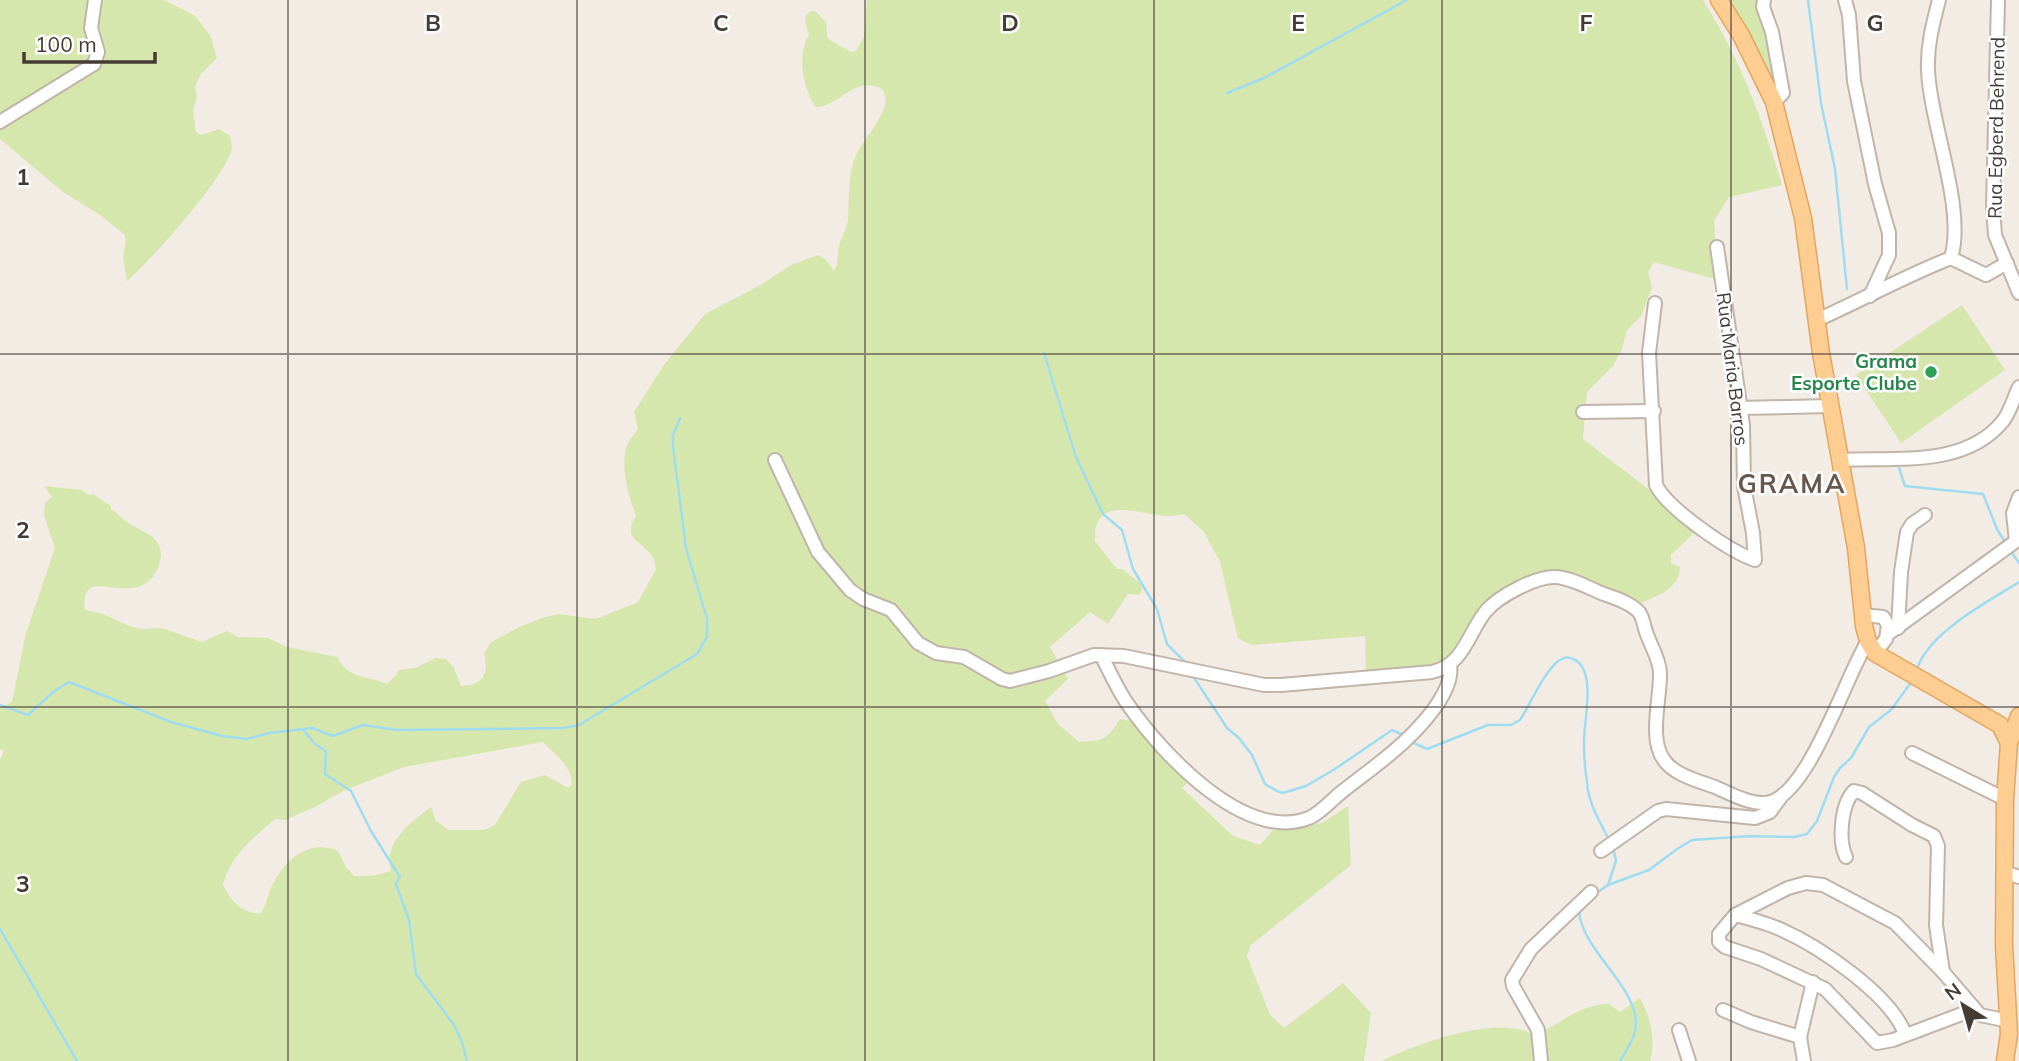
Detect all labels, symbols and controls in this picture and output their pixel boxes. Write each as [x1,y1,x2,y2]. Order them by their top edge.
text: B [425,8,441,37]
text: C [713,8,729,37]
text: D [1001,8,1019,37]
text: E [1291,8,1305,37]
text: F [1579,8,1593,37]
text: G [1866,8,1884,37]
scale bar [24,21,156,65]
text: 100 m [35,31,97,57]
street label: Rua Egberd Behrend [1982,37,2010,219]
text: 1 [16,162,30,191]
street label: Rua Maria Barros [1712,291,1754,447]
place label: Grama Esporte Clube [1791,349,1917,395]
marker: Grama Esporte Clube [1923,364,1939,380]
district label: GRAMA [1738,467,1846,500]
text: 2 [16,515,30,544]
text: 3 [16,869,30,898]
north arrow [1928,970,1998,1040]
text: N [1940,978,1966,1005]

